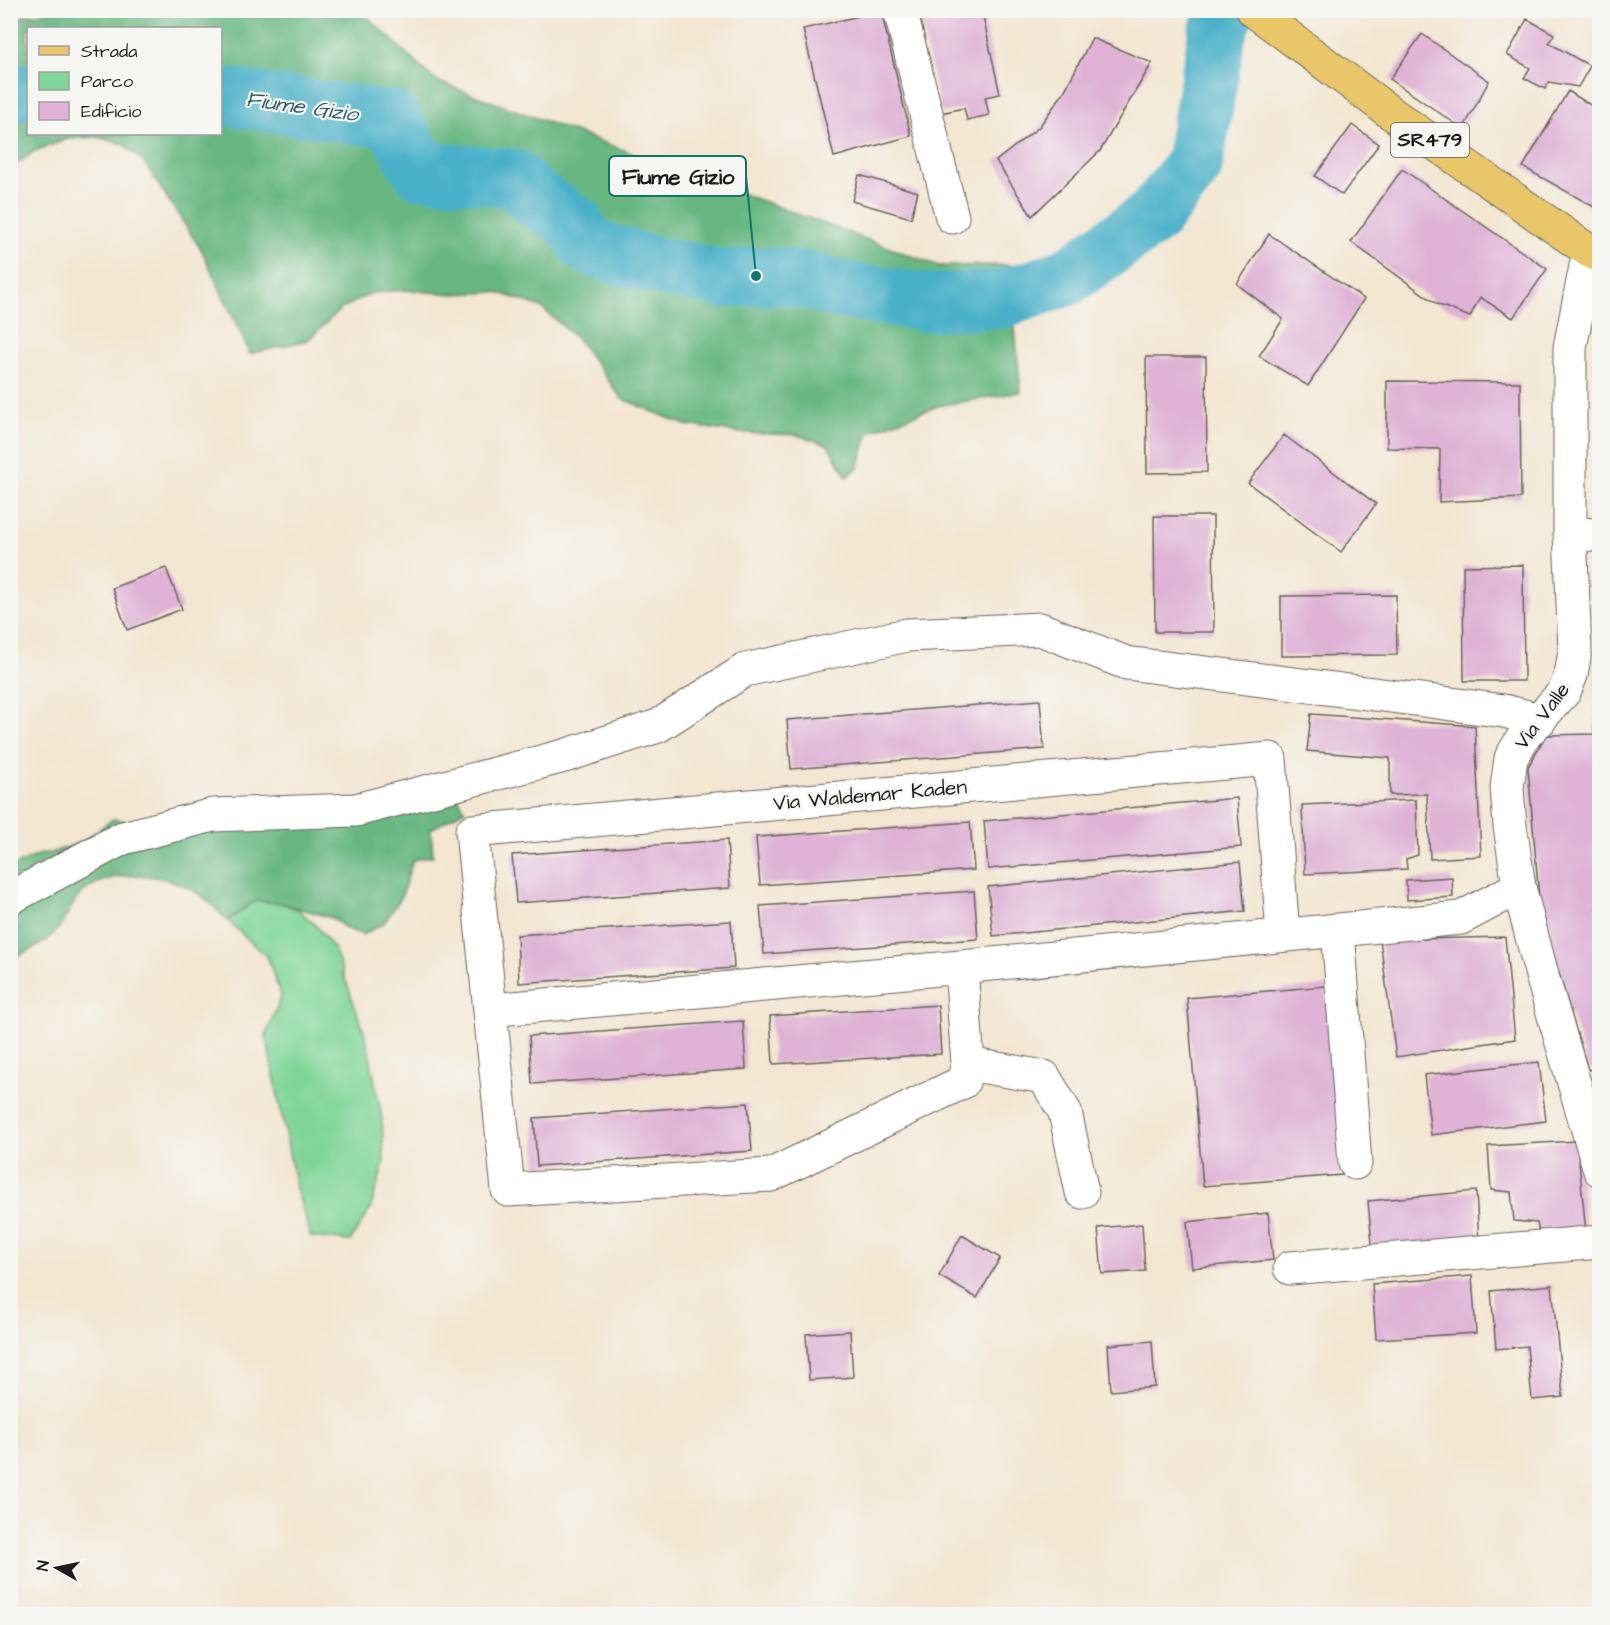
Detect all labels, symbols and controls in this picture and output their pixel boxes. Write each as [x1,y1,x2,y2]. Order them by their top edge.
legend [27,27,222,135]
text: Strada [81,39,137,64]
text: Parco [81,69,133,94]
water label: Fiume Gizio [244,84,362,130]
text: Edificio [81,99,141,124]
road number: SR479 [1391,123,1469,157]
callout: Fiume Gizio [609,156,746,196]
text: Fiume Gizio [622,162,735,193]
street label: Via Valle [1507,676,1577,756]
street label: Via Waldemar Kaden [772,772,968,818]
north arrow [27,1538,87,1598]
text: N [32,1559,55,1572]

